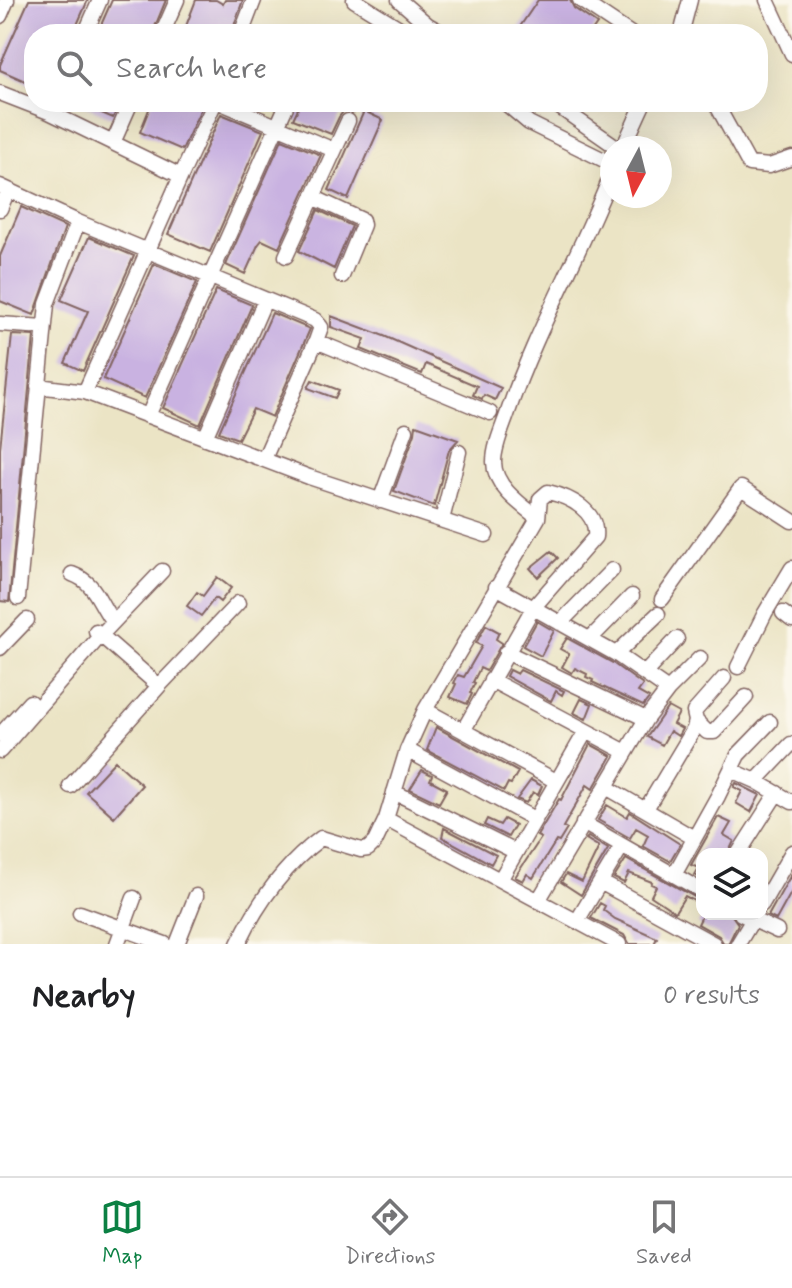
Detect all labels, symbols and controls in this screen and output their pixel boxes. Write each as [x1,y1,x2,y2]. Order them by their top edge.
search box [24,24,768,112]
icon: search [52,46,96,90]
text: Search here [116,49,267,88]
north arrow [600,136,672,208]
map controls [696,848,768,920]
button: layers [696,848,768,920]
text: Nearby [32,974,136,1019]
text: 0 results [663,979,760,1013]
tab: Map [100,1195,144,1271]
tab: Directions [345,1195,435,1271]
tab: Saved [636,1195,692,1271]

